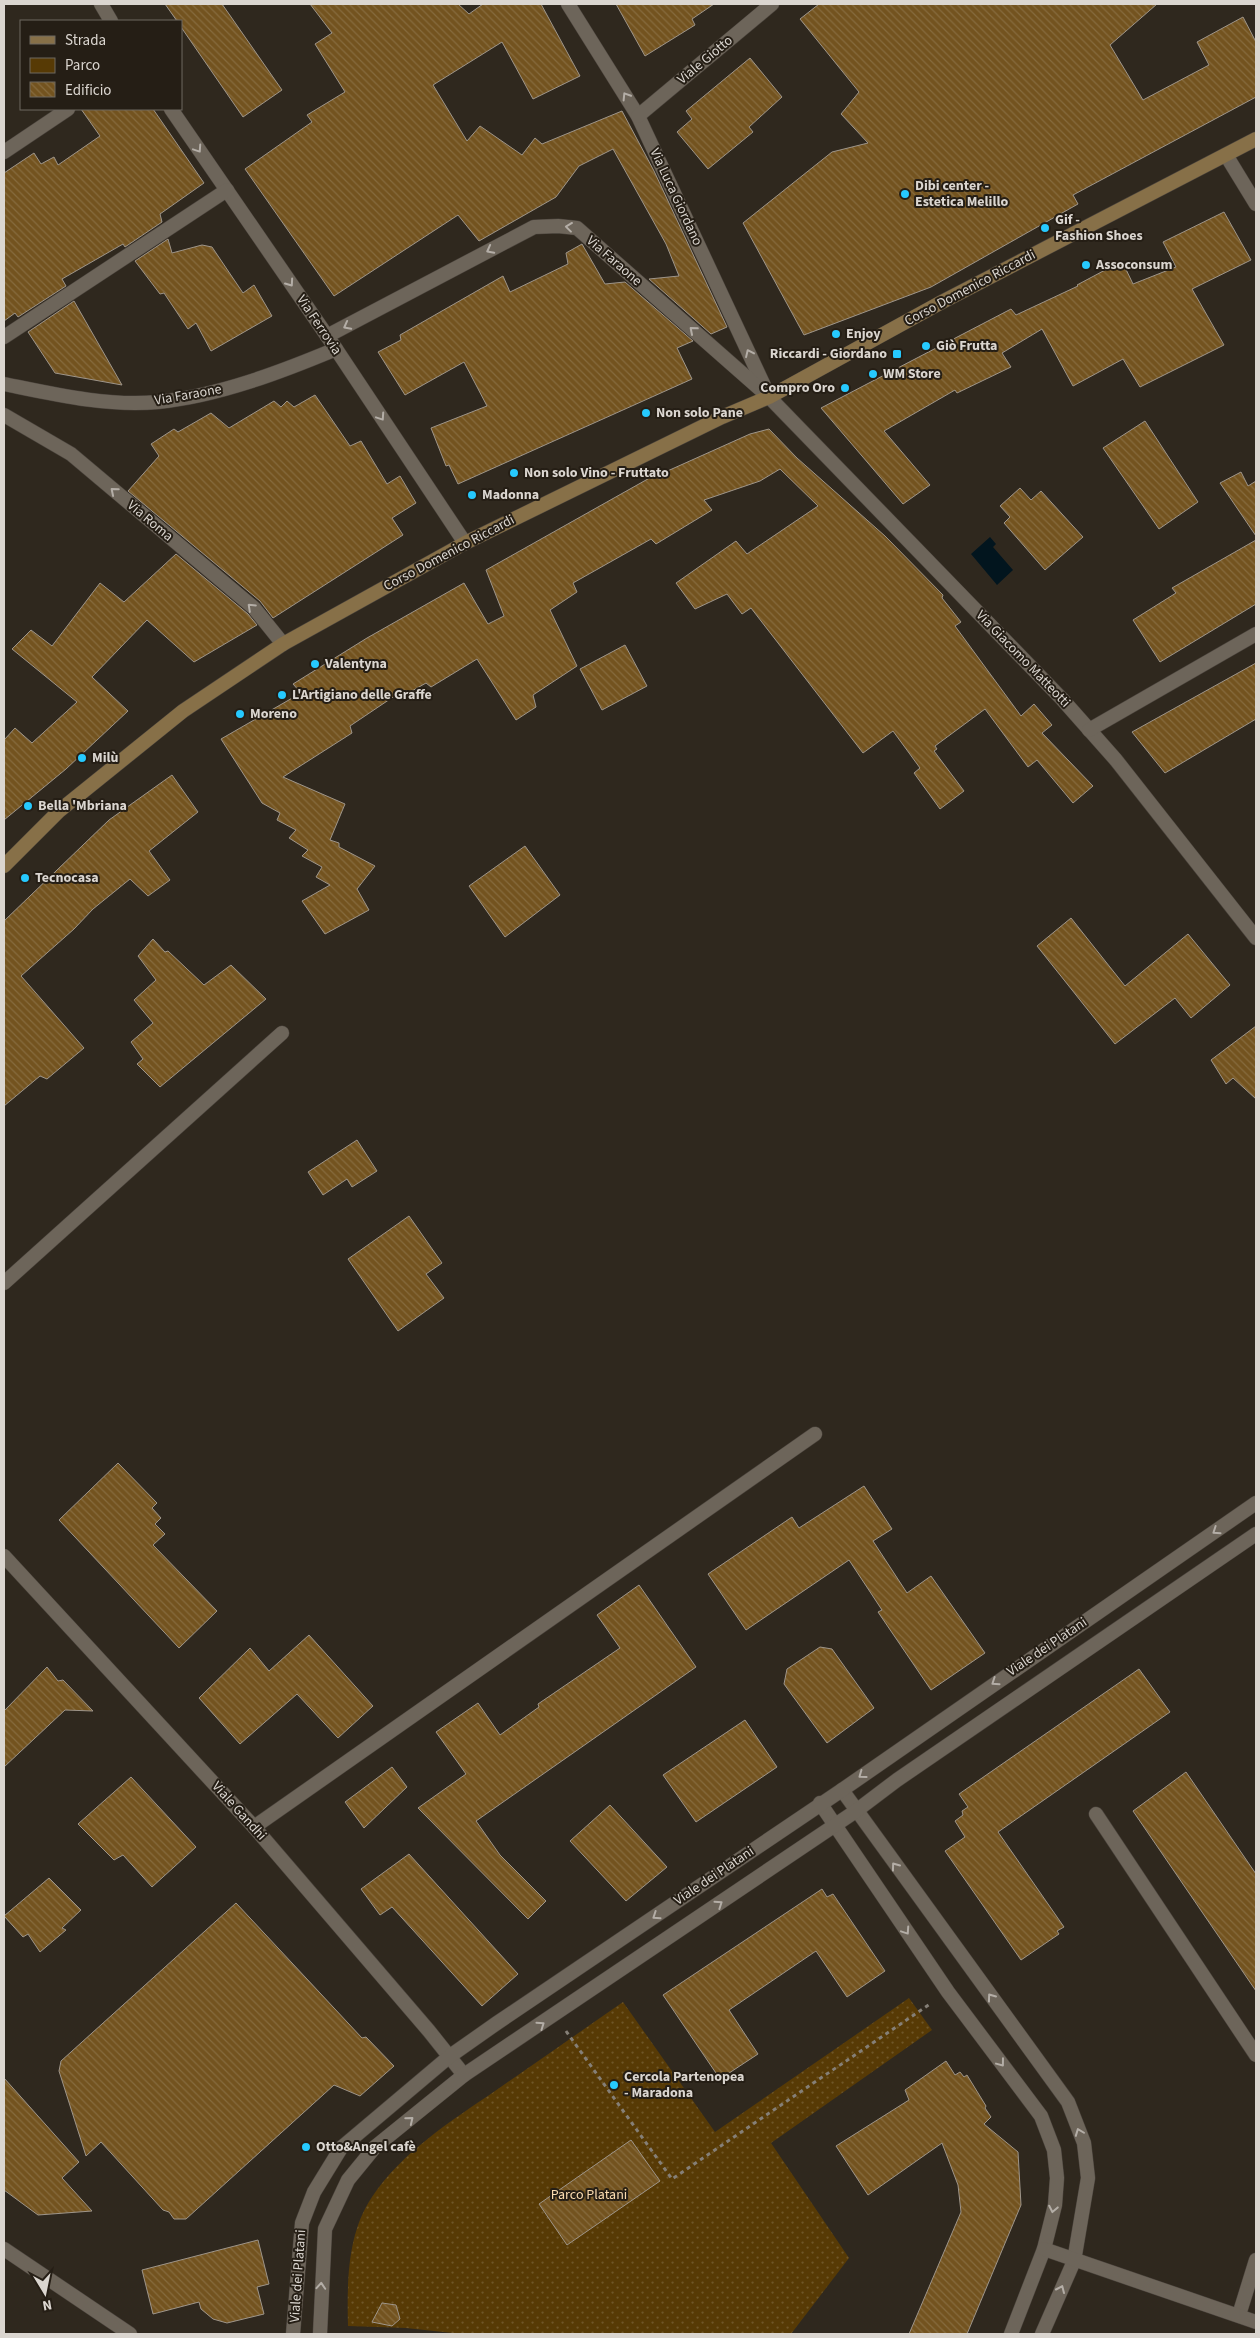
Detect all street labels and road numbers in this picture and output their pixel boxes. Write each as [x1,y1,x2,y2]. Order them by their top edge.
street label: Viale Giotto [673,31,737,89]
street label: Via Luca Giordano [645,145,707,249]
street label: Via Faraone [582,231,646,291]
street label: Corso Domenico Riccardi [901,245,1039,331]
street label: Via Ferrovia [292,291,346,359]
street label: Via Faraone [153,379,223,411]
street label: Via Roma [123,496,177,546]
street label: Corso Domenico Riccardi [380,510,518,596]
street label: Via Giacomo Matteotti [971,606,1075,712]
street label: Viale dei Platani [1003,1613,1091,1681]
street label: Viale Gandhi [207,1777,271,1845]
street label: Viale dei Platani [670,1842,758,1910]
street label: Viale dei Platani [285,2229,311,2323]

